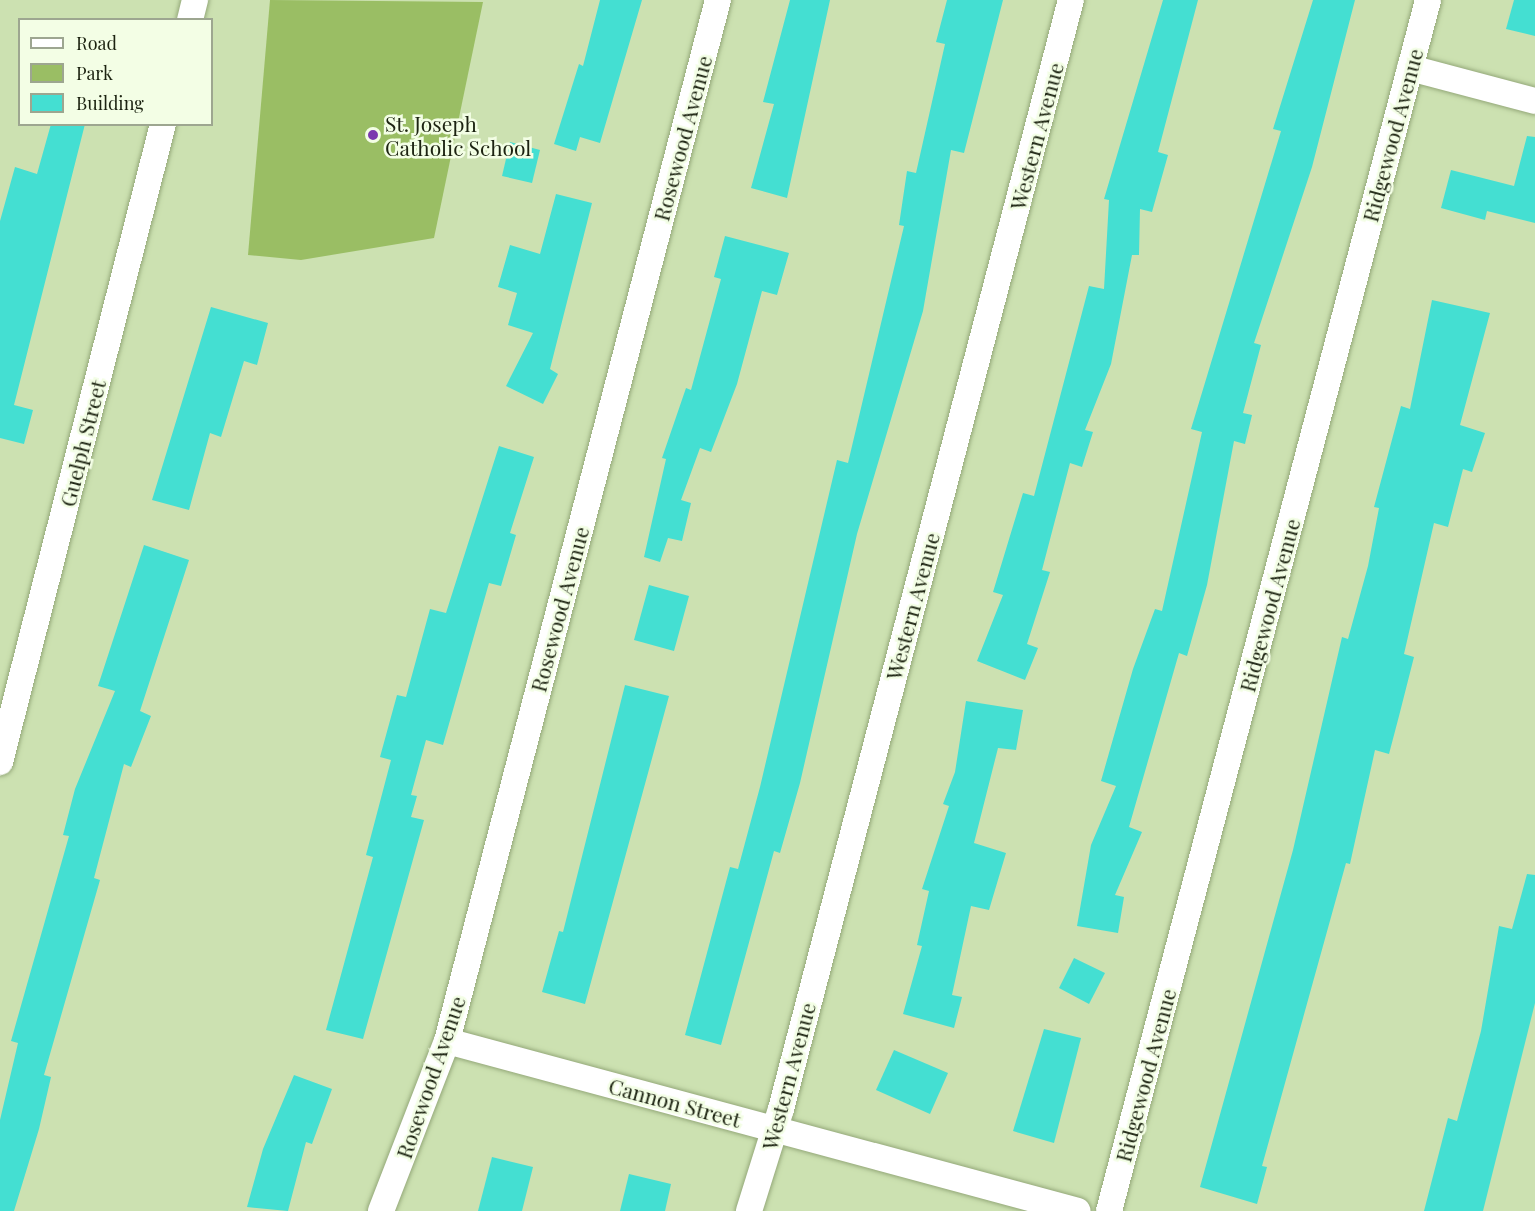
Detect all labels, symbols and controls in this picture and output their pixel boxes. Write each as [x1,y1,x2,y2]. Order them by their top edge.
legend [18,18,213,126]
text: Road [76,31,117,55]
street label: Ridgewood Avenue [1357,45,1427,225]
street label: Rosewood Avenue [648,52,716,224]
street label: Western Avenue [1004,59,1068,213]
text: Park [76,61,113,85]
text: Building [76,91,144,115]
place label: St. Joseph Catholic School [385,110,531,160]
marker: St. Joseph Catholic School [366,128,380,142]
street label: Guelph Street [54,377,110,509]
street label: Ridgewood Avenue [1234,515,1304,695]
street label: Rosewood Avenue [525,523,593,695]
street label: Western Avenue [880,529,944,683]
street label: Ridgewood Avenue [1110,985,1180,1165]
street label: Rosewood Avenue [390,992,470,1162]
street label: Western Avenue [756,999,820,1153]
street label: Cannon Street [606,1072,744,1132]

